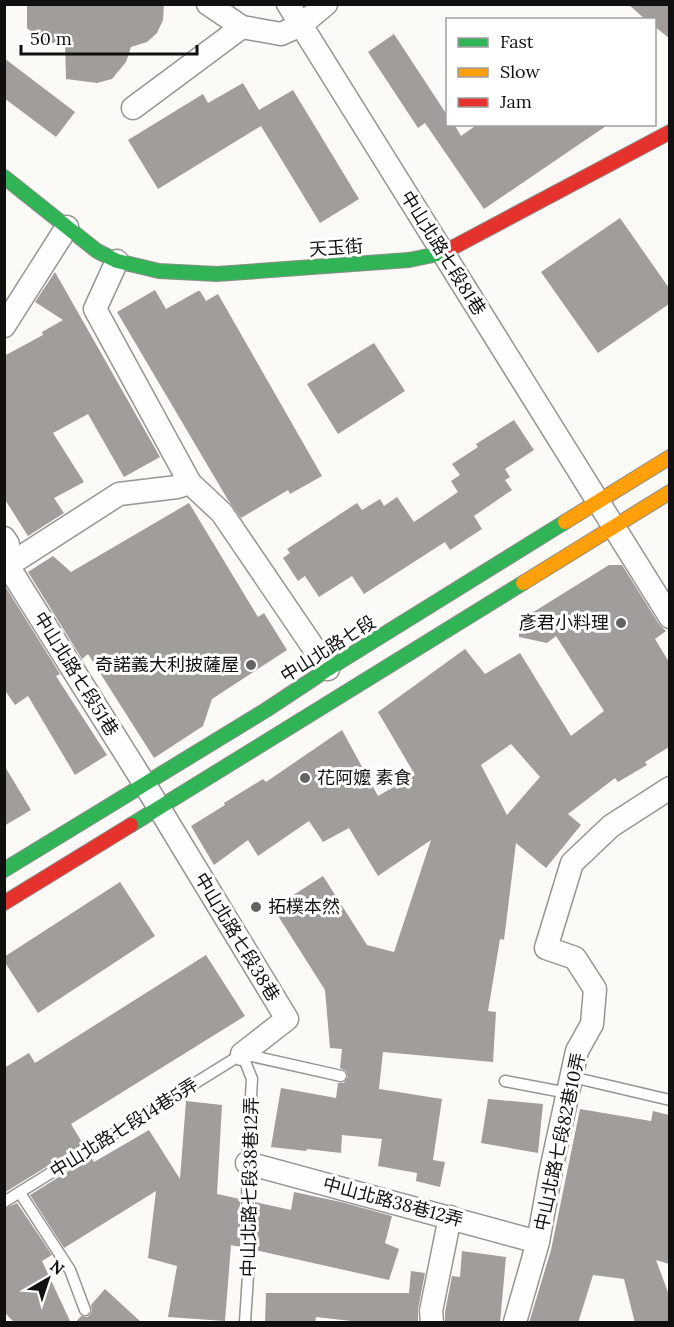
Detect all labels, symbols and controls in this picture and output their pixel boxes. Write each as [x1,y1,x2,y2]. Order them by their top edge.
scale bar [21,18,196,56]
legend [446,18,656,126]
text: 50 m [30,27,72,50]
text: Fast [500,30,534,53]
text: Slow [500,60,540,83]
text: Jam [499,90,532,113]
street label: 中山北路七段81巷 [396,186,491,319]
street label: 天玉街 [308,234,364,261]
street label: 中山北路七段51巷 [29,607,124,740]
street label: 中山北路七段 [276,610,380,687]
place label: 彥君小料理 [519,611,609,634]
marker: 彥君小料理 [614,616,628,630]
place label: 奇諾義大利披薩屋 [95,653,239,676]
marker: 奇諾義大利披薩屋 [244,658,258,672]
place label: 花阿嬤 素食 [317,766,412,789]
marker: 花阿嬤 素食 [298,771,312,785]
street label: 中山北路七段38巷 [190,868,285,1005]
place label: 拓樸本然 [268,895,340,918]
marker: 拓樸本然 [249,900,263,914]
street label: 中山北路七段82巷10弄 [529,1051,590,1233]
street label: 中山北路七段14巷5弄 [46,1073,202,1182]
street label: 中山北路七段38巷12弄 [236,1097,263,1277]
street label: 中山北路38巷12弄 [320,1172,466,1231]
north arrow [18,1249,78,1309]
text: N [46,1256,69,1279]

